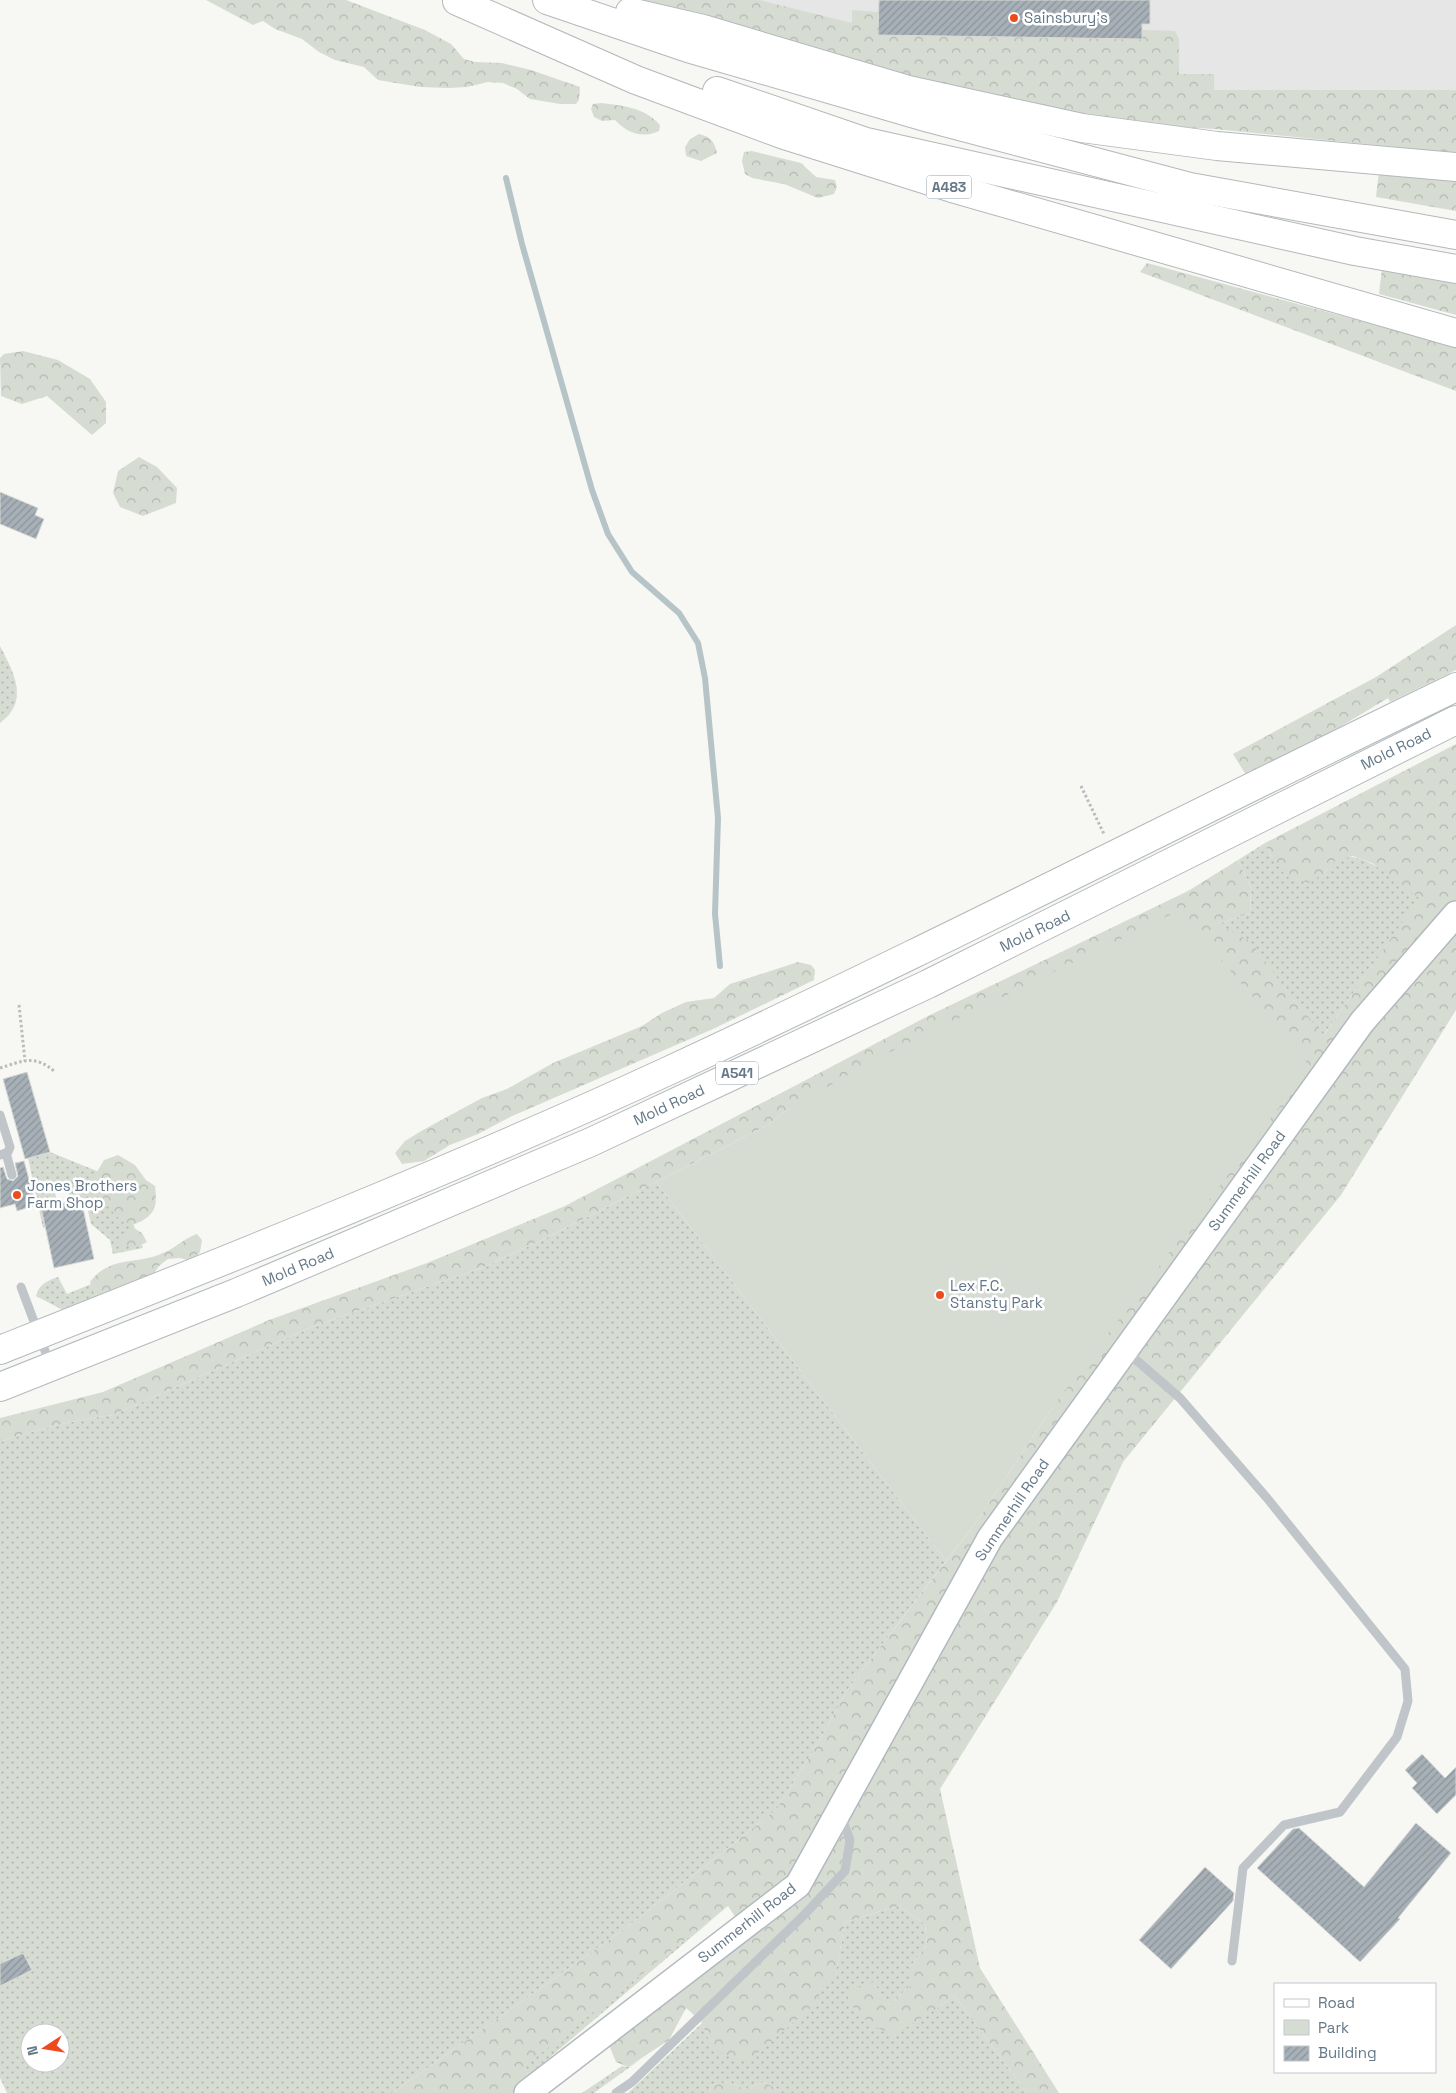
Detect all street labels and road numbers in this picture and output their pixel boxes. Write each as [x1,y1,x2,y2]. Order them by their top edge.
road number: A483 [926,176,972,198]
street label: Mold Road [1357,723,1434,774]
street label: Mold Road [996,905,1073,956]
road number: A541 [716,1062,758,1084]
street label: Mold Road [630,1080,707,1129]
street label: Summerhill Road [1204,1127,1289,1235]
street label: Mold Road [259,1243,337,1290]
street label: Summerhill Road [970,1455,1053,1565]
street label: Summerhill Road [694,1878,800,1967]

